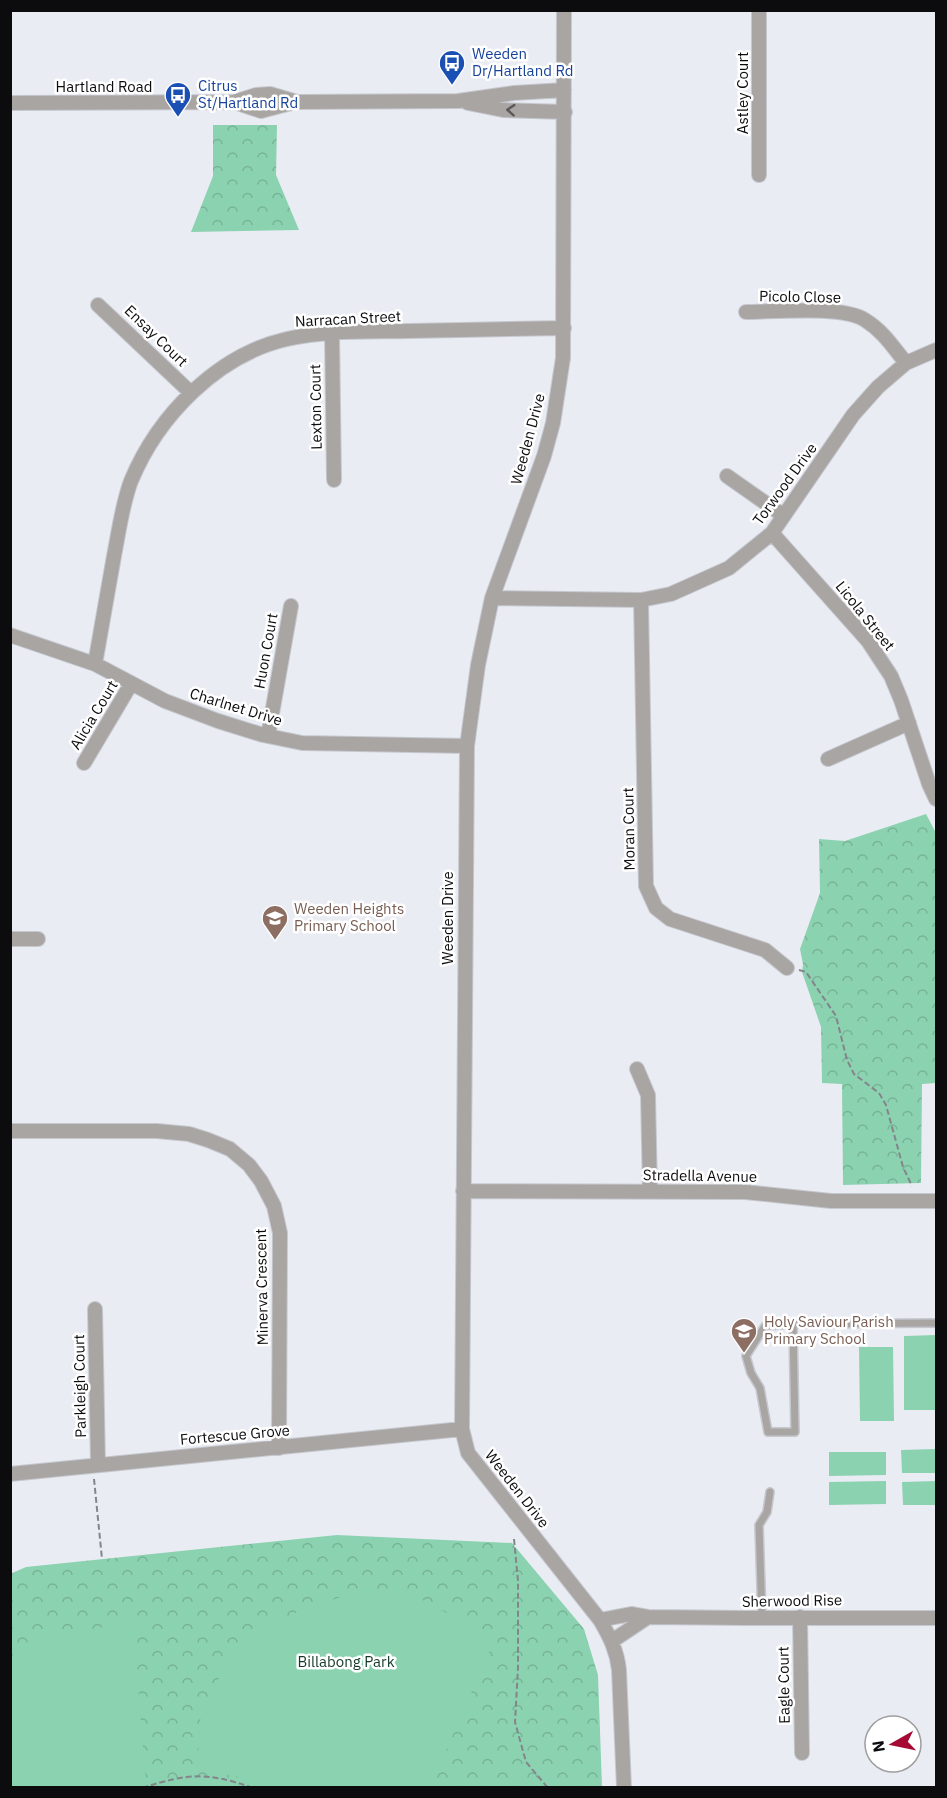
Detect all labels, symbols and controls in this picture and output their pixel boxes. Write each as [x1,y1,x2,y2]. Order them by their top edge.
place label: Weeden Dr/Hartland Rd [472,44,573,80]
bus stop icon: Weeden Dr/Hartland Rd [437,48,467,86]
street label: Astley Court [733,52,752,134]
place label: Citrus St/Hartland Rd [198,76,298,112]
street label: Hartland Road [56,77,152,96]
bus stop icon: Citrus St/Hartland Rd [163,80,193,118]
one-way arrow [506,104,515,117]
street label: Picolo Close [759,286,841,307]
street label: Ensay Court [121,301,192,370]
street label: Narracan Street [294,306,402,331]
street label: Lexton Court [305,364,326,450]
street label: Weeden Drive [506,391,549,486]
street label: Torwood Drive [748,439,821,528]
street label: Licola Street [832,577,899,654]
street label: Huon Court [249,612,282,690]
street label: Alicia Court [66,677,122,753]
street label: Charlnet Drive [188,683,285,730]
street label: Moran Court [618,787,639,871]
street label: Weeden Drive [438,871,457,965]
place label: Weeden Heights Primary School [294,899,404,935]
school or university icon: Weeden Heights Primary School [260,903,290,941]
street label: Stradella Avenue [643,1165,757,1186]
street label: Minerva Crescent [251,1228,272,1346]
place label: Holy Saviour Parish Primary School [764,1312,894,1348]
school or university icon: Holy Saviour Parish Primary School [729,1316,759,1354]
street label: Parkleigh Court [69,1334,90,1438]
street label: Fortescue Grove [179,1420,291,1449]
street label: Weeden Drive [481,1446,554,1531]
street label: Sherwood Rise [742,1590,842,1611]
street label: Eagle Court [773,1646,794,1724]
park label: Billabong Park [297,1652,395,1671]
north arrow [863,1714,923,1774]
text: N [867,1739,889,1754]

